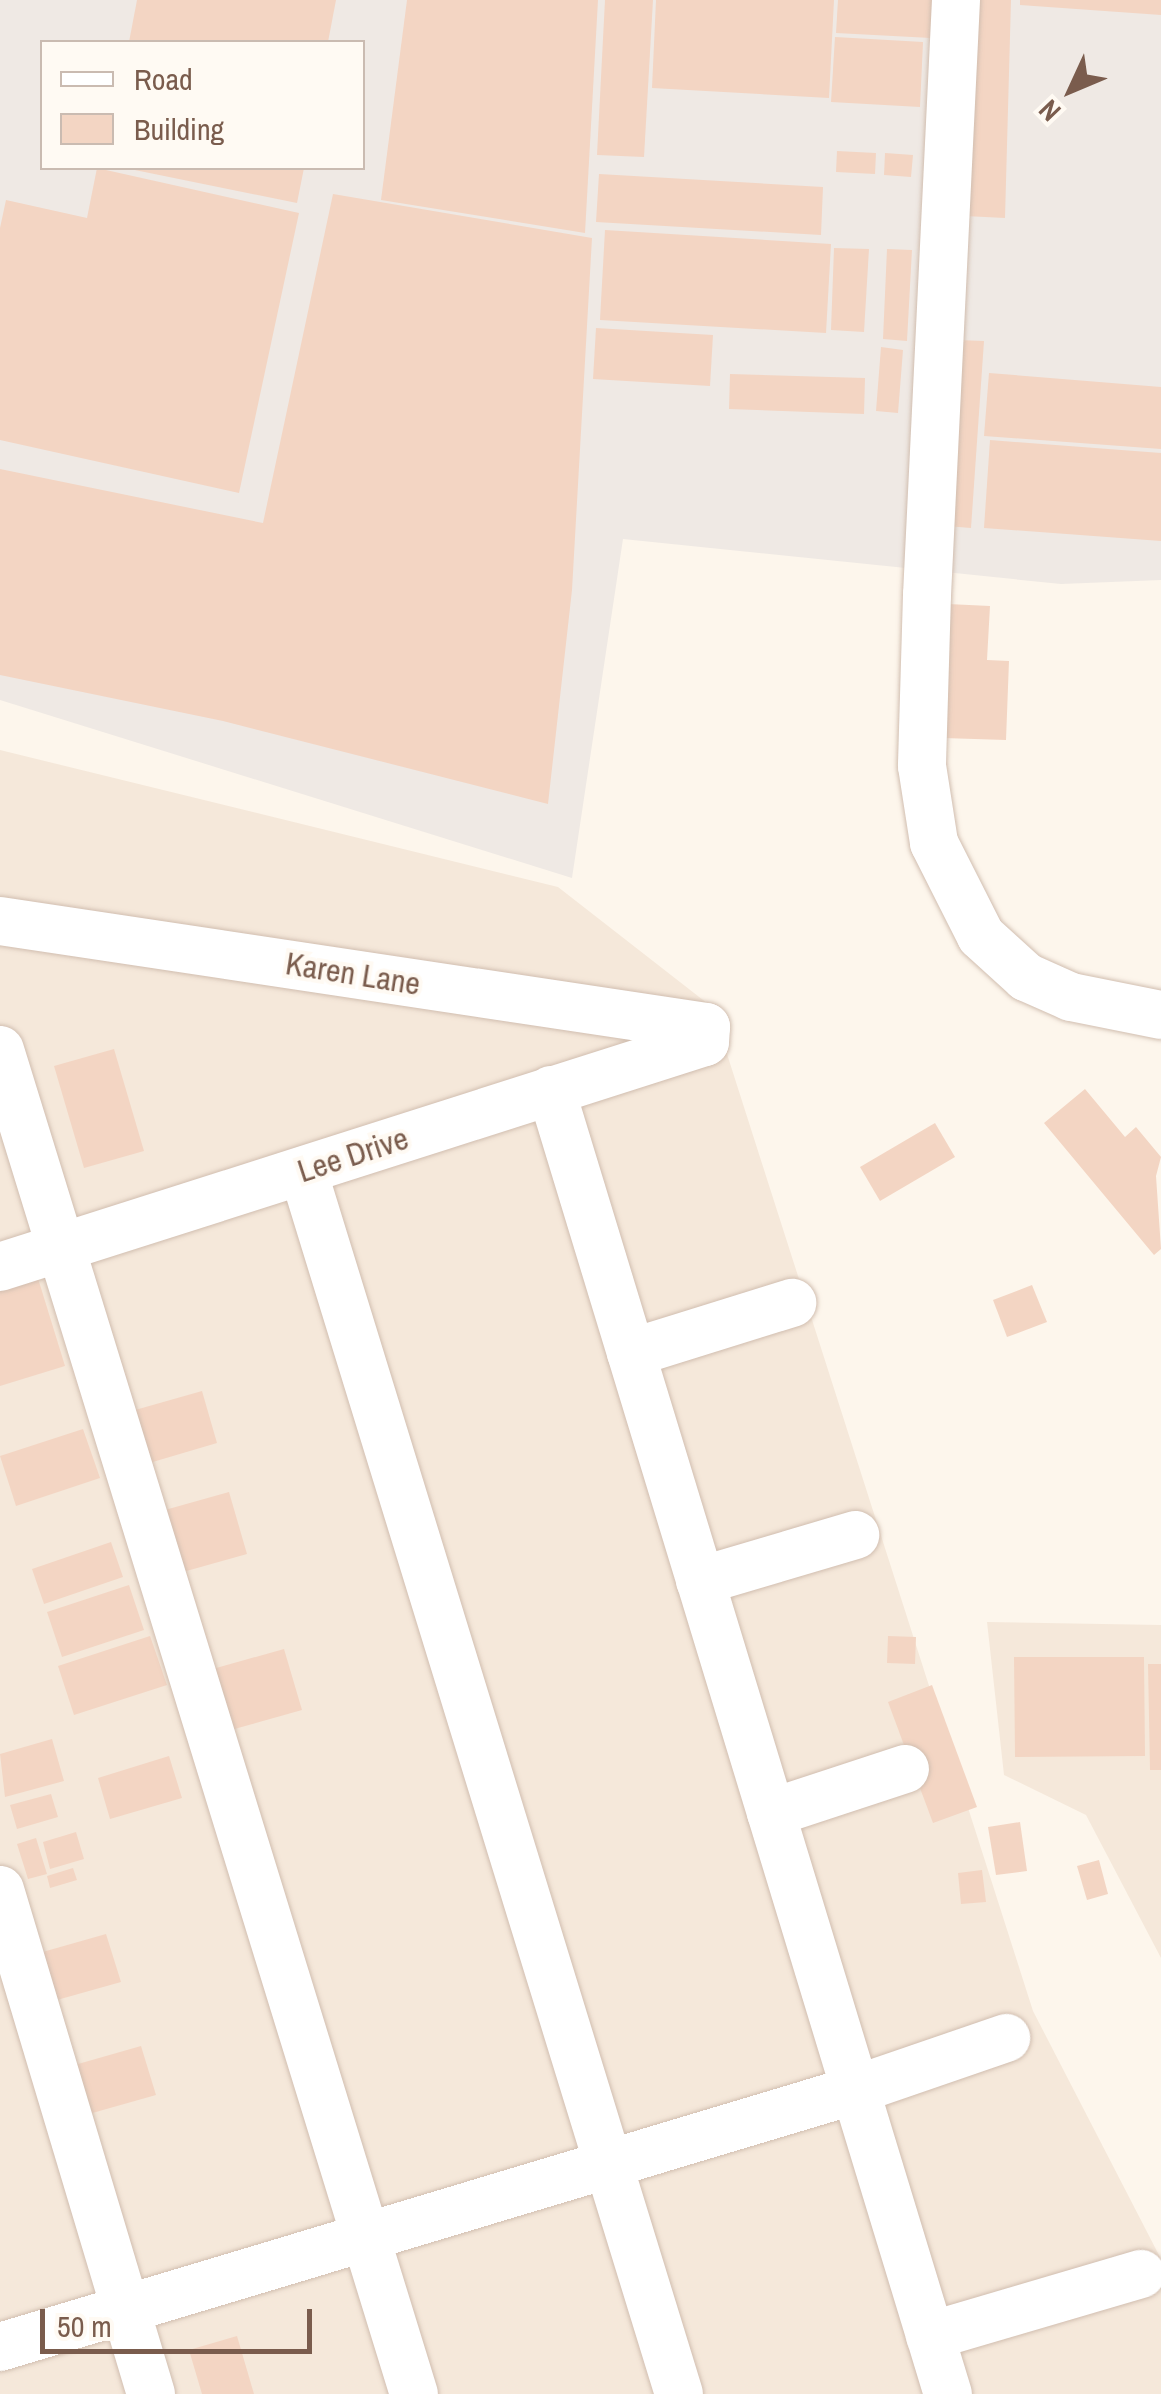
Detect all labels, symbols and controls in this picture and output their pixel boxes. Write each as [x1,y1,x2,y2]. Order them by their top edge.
legend [40,40,365,170]
north arrow [1021,40,1121,140]
text: Road [134,59,193,99]
text: N [1030,92,1069,130]
text: Building [134,109,224,149]
street label: Karen Lane [283,944,423,1004]
street label: Lee Drive [293,1119,413,1191]
scale bar [45,2289,318,2351]
text: 50 m [57,2306,112,2346]

